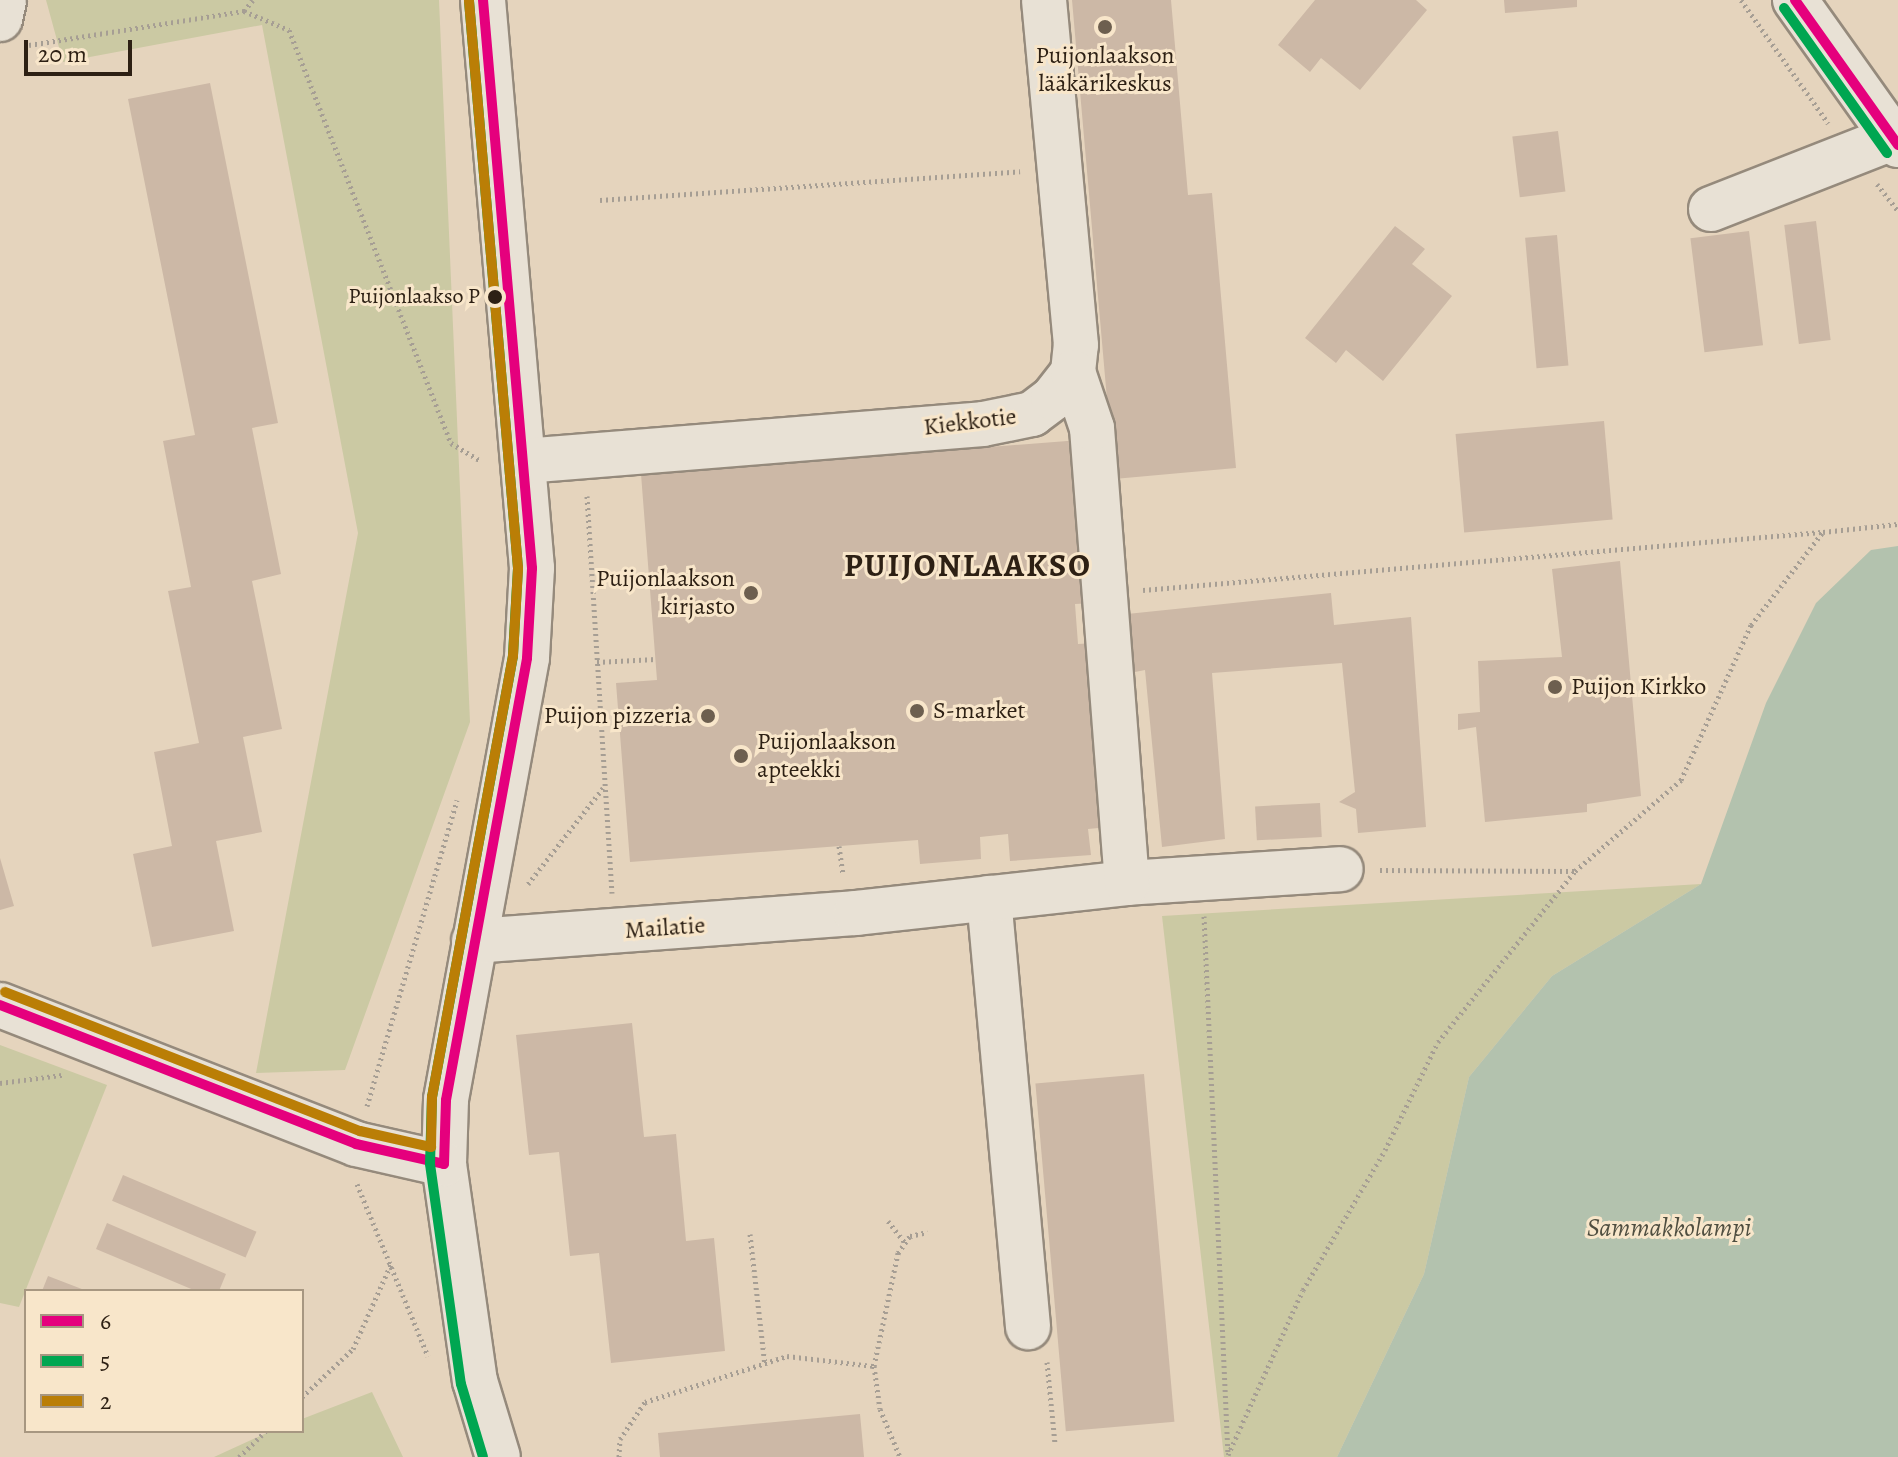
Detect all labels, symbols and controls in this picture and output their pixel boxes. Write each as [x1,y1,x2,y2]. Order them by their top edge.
marker: Puijonlaakson lääkärikeskus [1094,16,1116,38]
scale bar [28,24,136,74]
text: 20 m [38,38,87,70]
place label: Puijonlaakson lääkärikeskus [1036,42,1174,98]
place label: Puijonlaakso P [348,284,480,310]
marker: Puijonlaakso P [487,289,503,305]
street label: Kiekkotie [922,402,1018,442]
district label: PUIJONLAAKSO [844,546,1092,584]
place label: Puijonlaakson kirjasto [596,565,735,621]
marker: Puijonlaakson kirjasto [742,584,760,602]
place label: Puijon Kirkko [1571,673,1706,701]
marker: Puijon Kirkko [1546,678,1564,696]
place label: S-market [933,697,1025,725]
place label: Puijon pizzeria [544,702,692,730]
marker: S-market [908,702,926,720]
marker: Puijon pizzeria [699,707,717,725]
place label: Puijonlaakson apteekki [757,728,896,784]
marker: Puijonlaakson apteekki [732,747,750,765]
street label: Mailatie [624,911,706,945]
water label: Sammakkolampi [1587,1212,1751,1244]
legend [24,1289,304,1433]
text: 6 [100,1305,111,1337]
text: 5 [100,1345,110,1377]
text: 2 [100,1385,111,1417]

